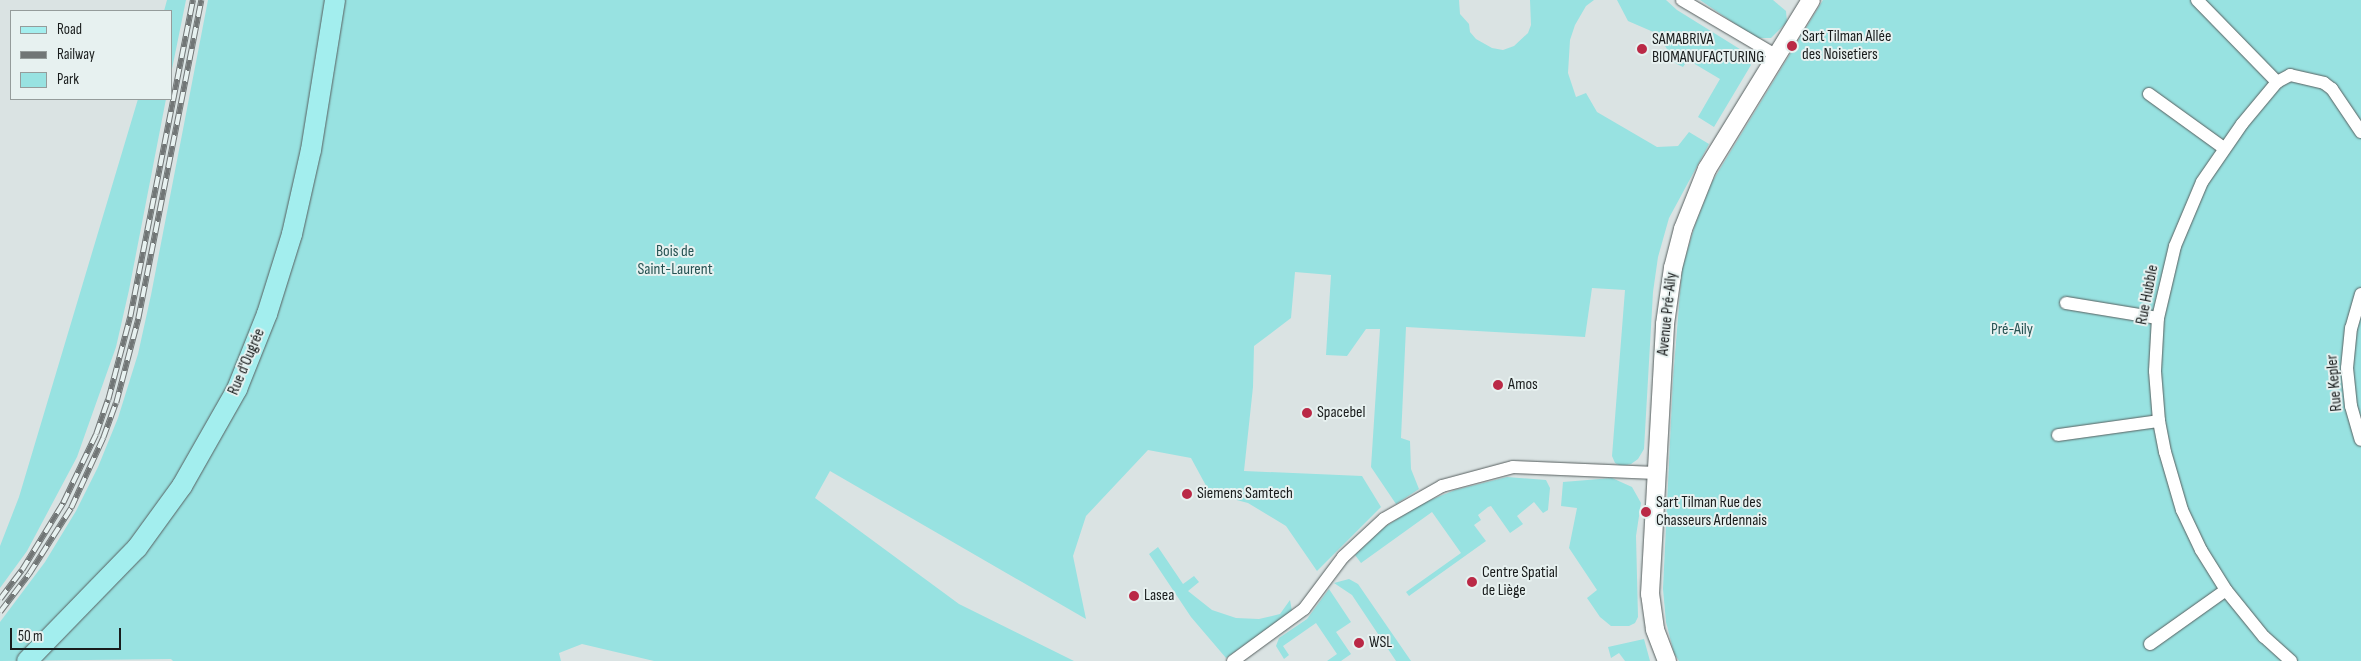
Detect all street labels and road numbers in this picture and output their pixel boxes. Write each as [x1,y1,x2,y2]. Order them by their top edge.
street label: Rue Hubble [2133,263,2163,327]
street label: Avenue Pré-Aily [1654,271,1682,357]
street label: Rue d'Ougrée [224,326,270,398]
street label: Rue Kepler [2323,354,2347,412]

